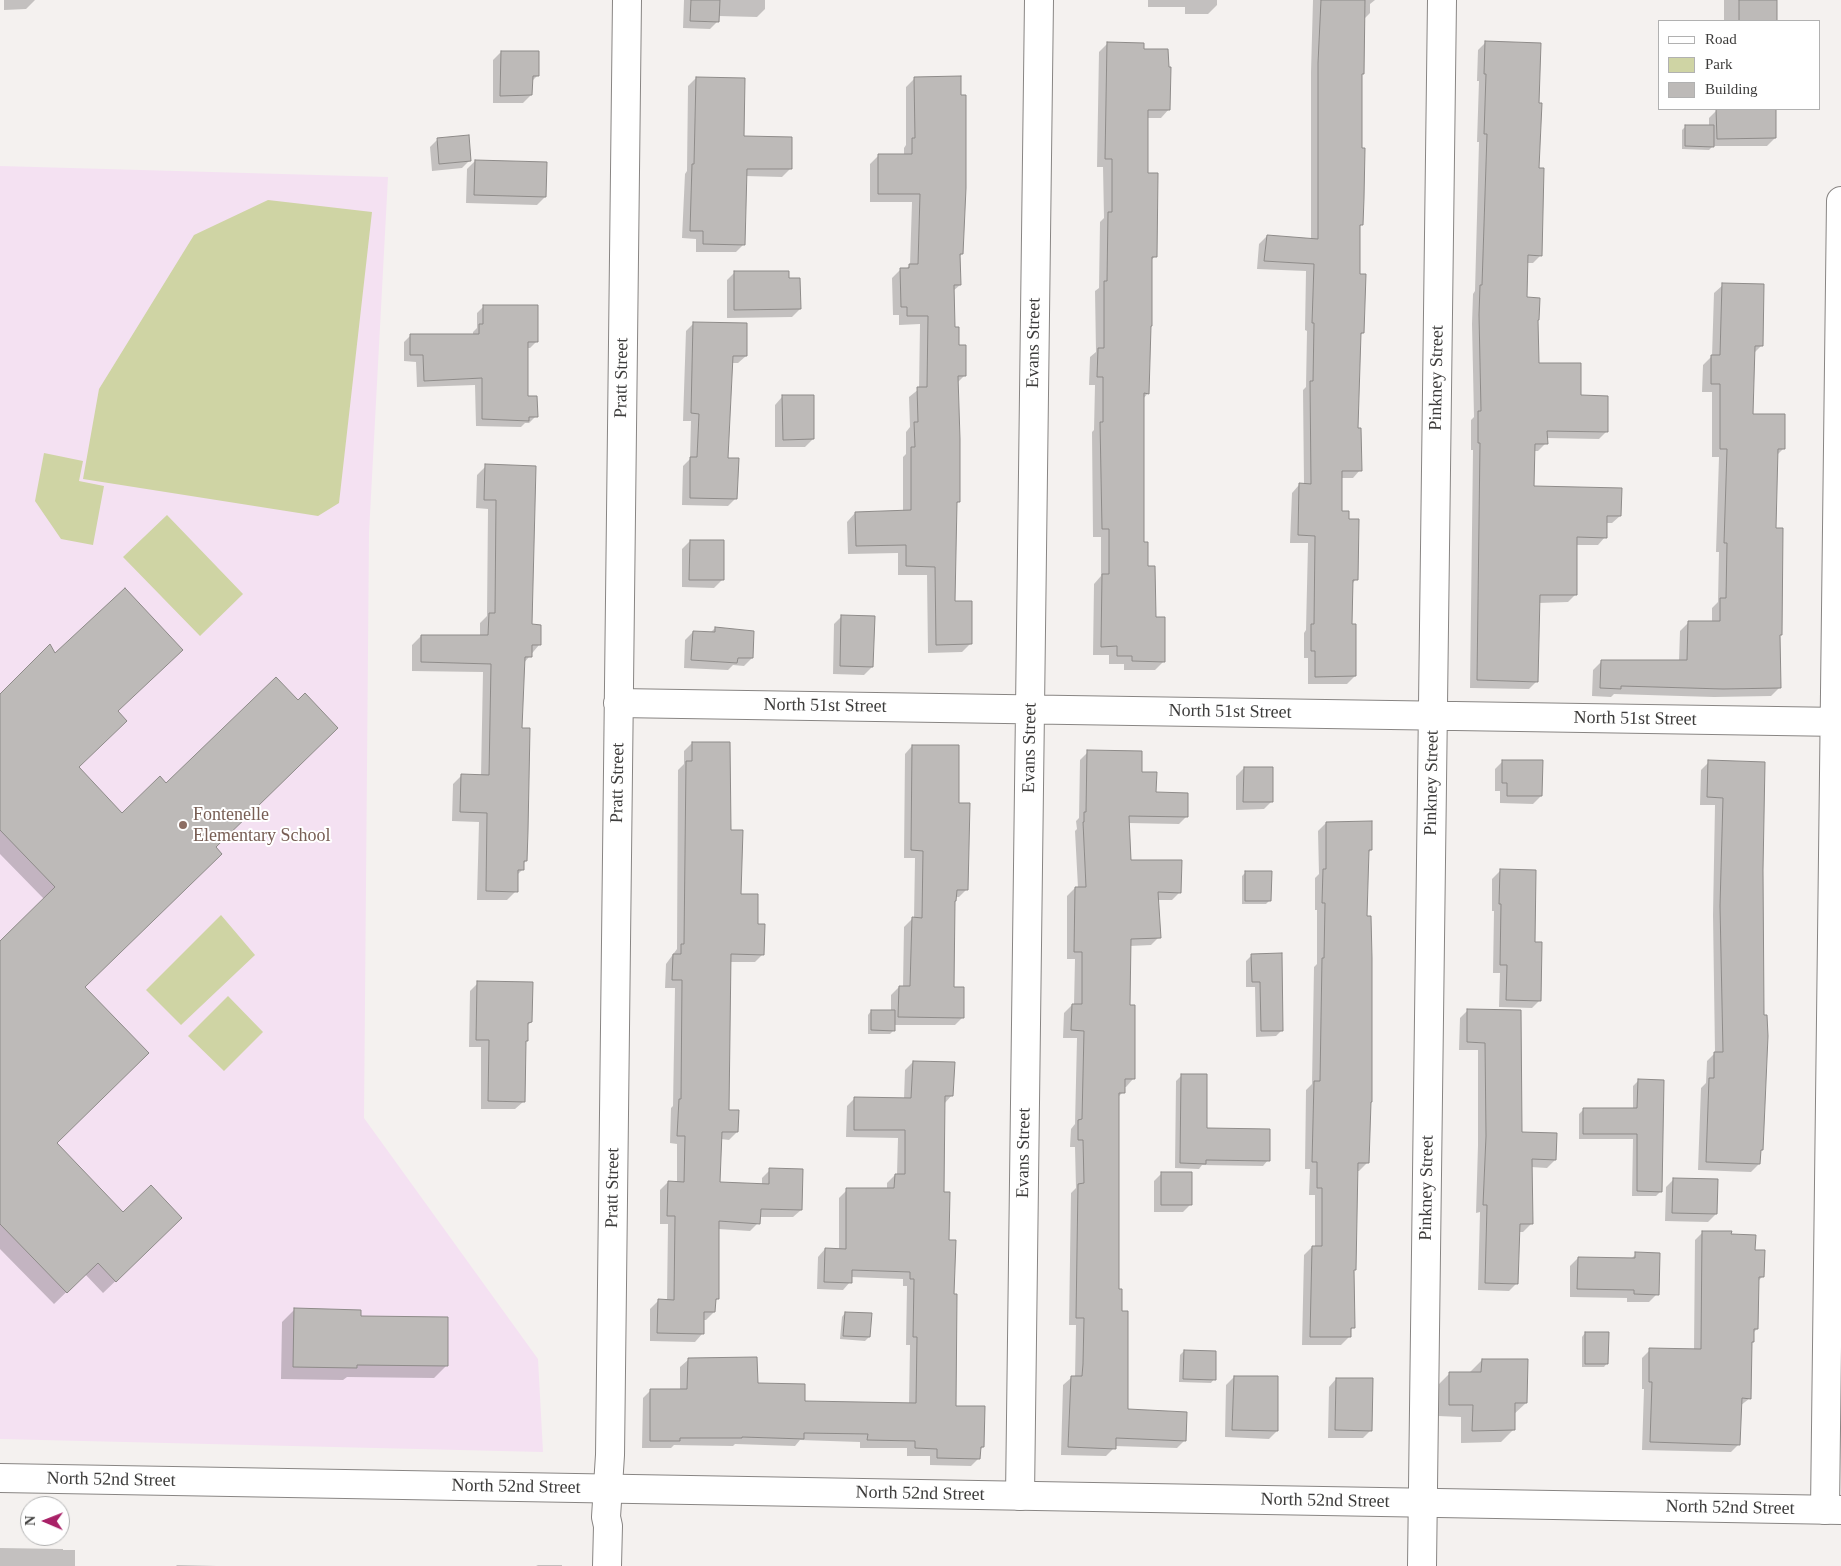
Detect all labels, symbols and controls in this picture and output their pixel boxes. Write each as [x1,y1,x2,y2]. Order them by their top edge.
legend [1658,20,1821,110]
text: Road [1705,31,1737,47]
text: Park [1705,56,1733,72]
text: Building [1705,81,1758,97]
street label: Evans Street [1022,298,1046,388]
street label: Pinkney Street [1425,325,1449,431]
street label: Pratt Street [610,338,634,418]
street label: North 51st Street [763,694,887,718]
street label: North 51st Street [1168,700,1292,724]
street label: Evans Street [1018,703,1042,793]
street label: North 51st Street [1573,707,1697,731]
street label: Pinkney Street [1420,730,1444,836]
street label: Pratt Street [606,743,630,823]
place label: Fontenelle Elementary School [193,804,330,846]
marker: Fontenelle Elementary School [177,819,189,831]
street label: Evans Street [1012,1108,1036,1198]
street label: Pinkney Street [1415,1135,1439,1241]
street label: Pratt Street [601,1148,625,1228]
street label: North 52nd Street [46,1468,176,1492]
street label: North 52nd Street [451,1475,581,1499]
street label: North 52nd Street [855,1482,985,1506]
street label: North 52nd Street [1260,1489,1390,1513]
north arrow [20,1496,70,1546]
street label: North 52nd Street [1665,1496,1795,1520]
text: N [23,1516,38,1526]

